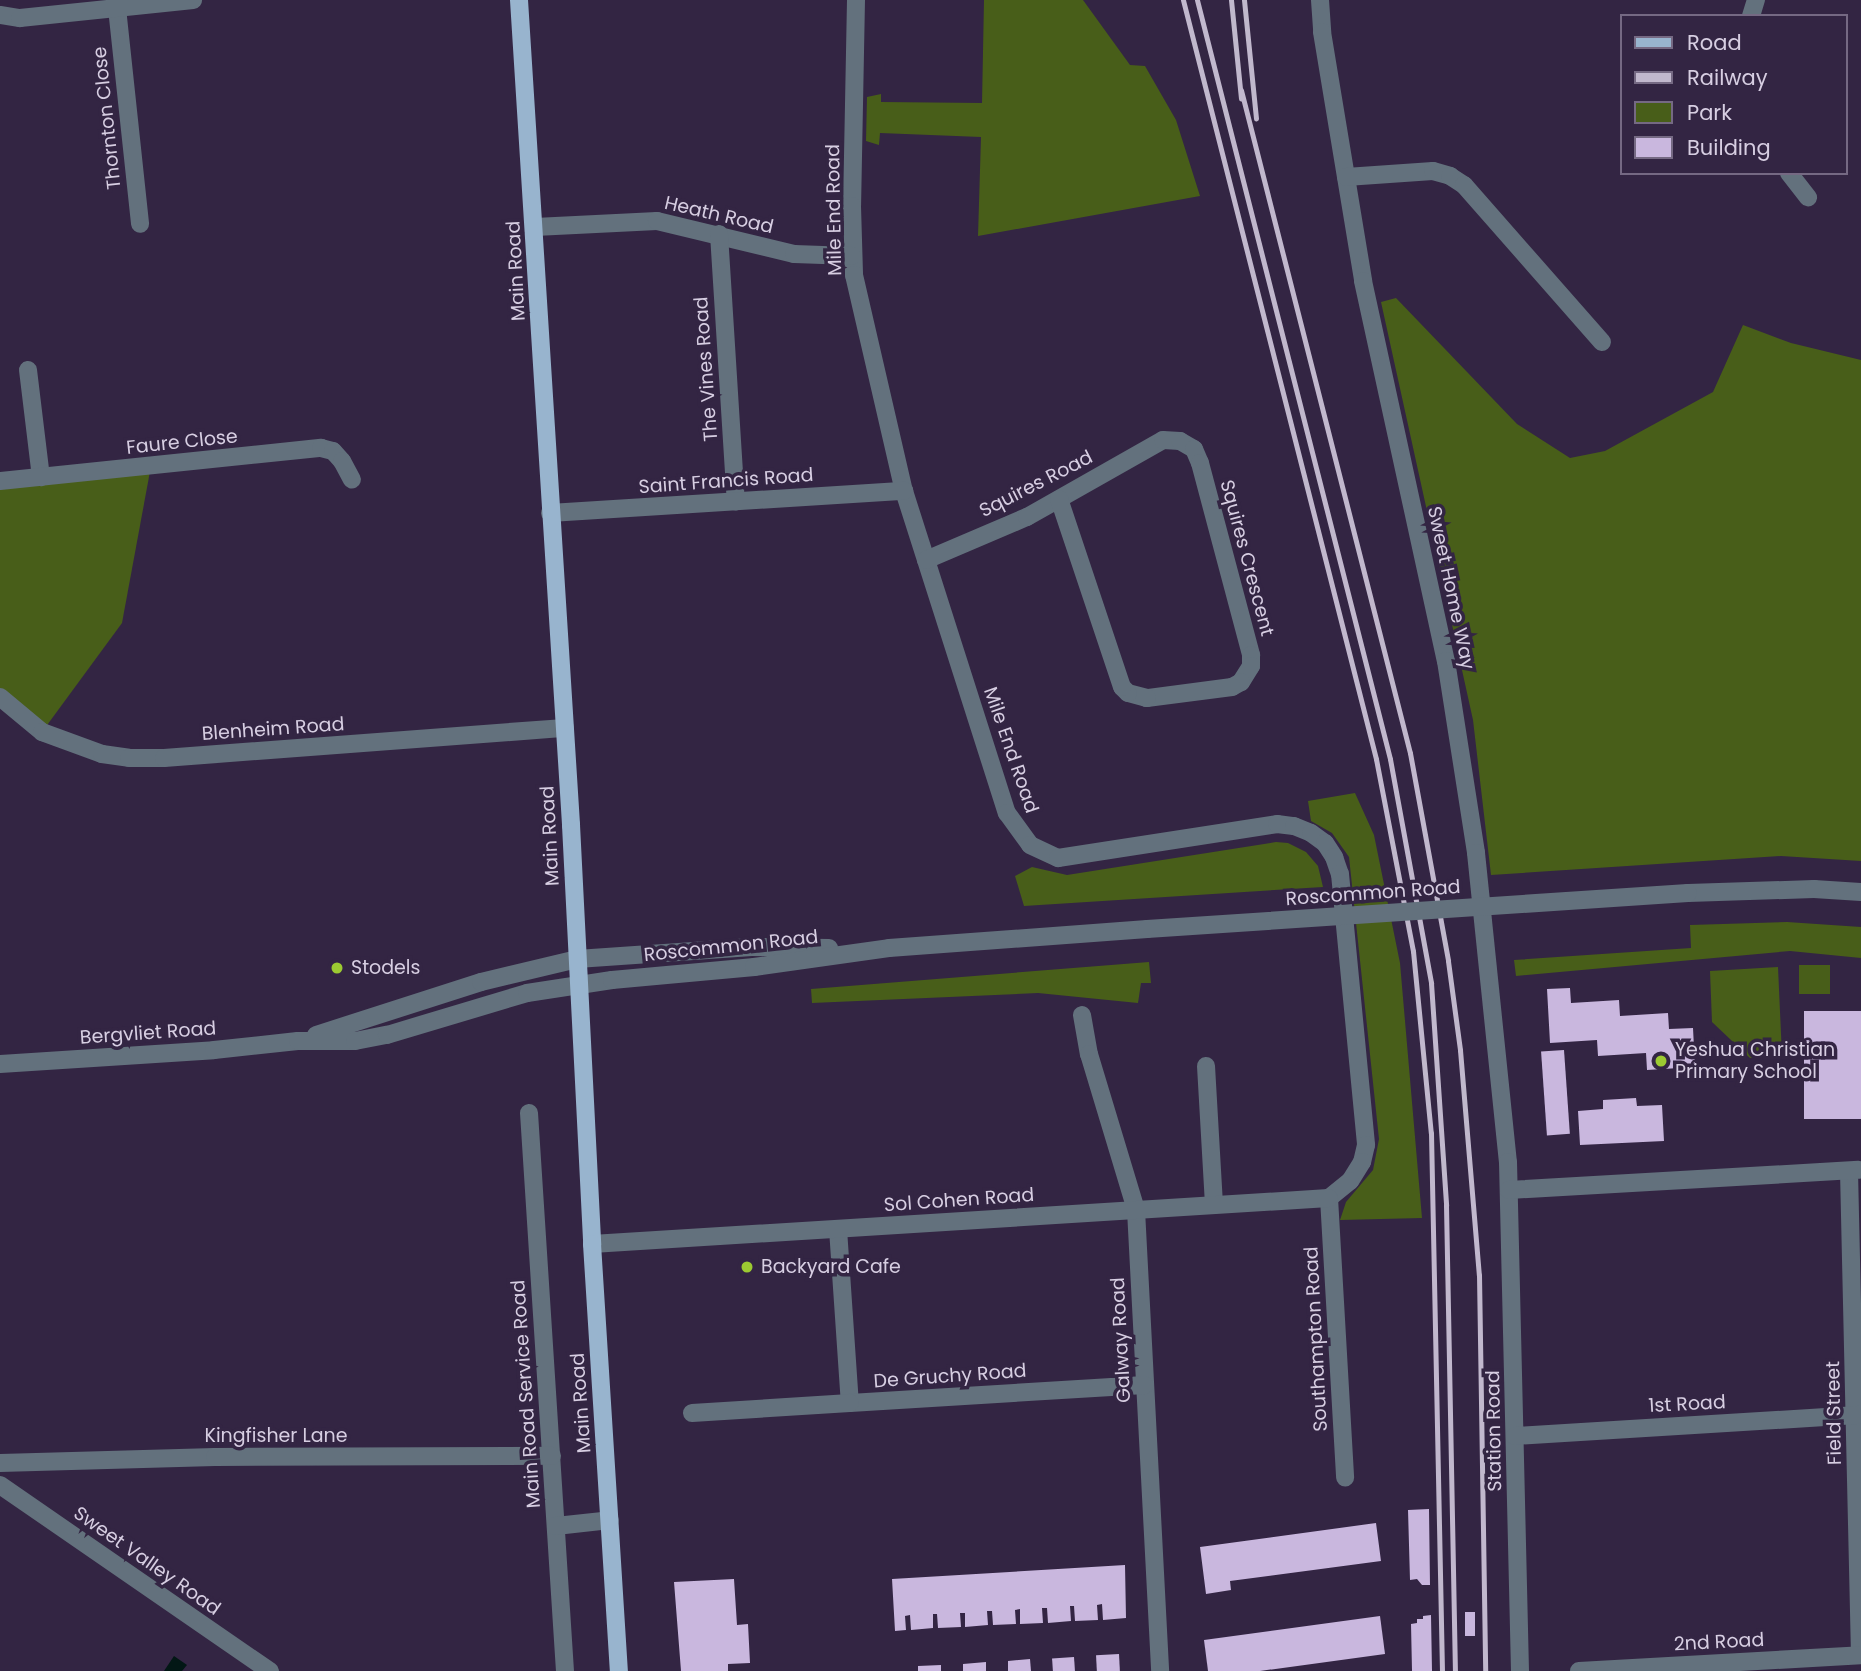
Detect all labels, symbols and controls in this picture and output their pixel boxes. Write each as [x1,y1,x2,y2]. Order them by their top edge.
legend [1619,14,1847,175]
text: Road [1687,28,1742,57]
street label: Thornton Close [88,46,126,190]
text: Railway [1687,63,1768,92]
text: Park [1687,98,1732,127]
text: Building [1687,133,1771,162]
street label: Mile End Road [821,144,847,276]
street label: Heath Road [662,191,776,239]
street label: Main Road [502,220,530,322]
street label: The Vines Road [690,296,722,442]
street label: Faure Close [125,425,239,459]
street label: Squires Road [976,446,1096,522]
street label: Saint Francis Road [638,464,814,498]
street label: Squires Crescent [1215,478,1279,638]
street label: Sweet Home Way [1423,504,1479,672]
street label: Mile End Road [979,684,1043,816]
street label: Blenheim Road [201,713,345,745]
street label: Main Road [536,785,564,887]
street label: Roscommon Road [1285,876,1461,910]
street label: Roscommon Road [643,926,819,966]
place label: Stodels [351,957,420,979]
marker: Stodels [329,960,345,976]
street label: Bergvliet Road [79,1017,217,1049]
place label: Yeshua Christian Primary School [1675,1039,1835,1083]
marker: Yeshua Christian Primary School [1653,1053,1669,1069]
street label: Sol Cohen Road [883,1183,1035,1217]
street label: Southampton Road [1300,1246,1332,1432]
place label: Backyard Cafe [761,1256,901,1278]
marker: Backyard Cafe [739,1259,755,1275]
street label: Galway Road [1106,1277,1136,1403]
street label: Main Road Service Road [507,1279,545,1509]
street label: Main Road [566,1352,596,1454]
street label: De Gruchy Road [873,1359,1027,1393]
street label: Field Street [1822,1361,1846,1465]
street label: Station Road [1482,1370,1506,1492]
street label: 1st Road [1648,1391,1726,1417]
street label: Kingfisher Lane [205,1425,347,1447]
street label: Sweet Valley Road [69,1502,225,1620]
street label: 2nd Road [1673,1628,1765,1656]

